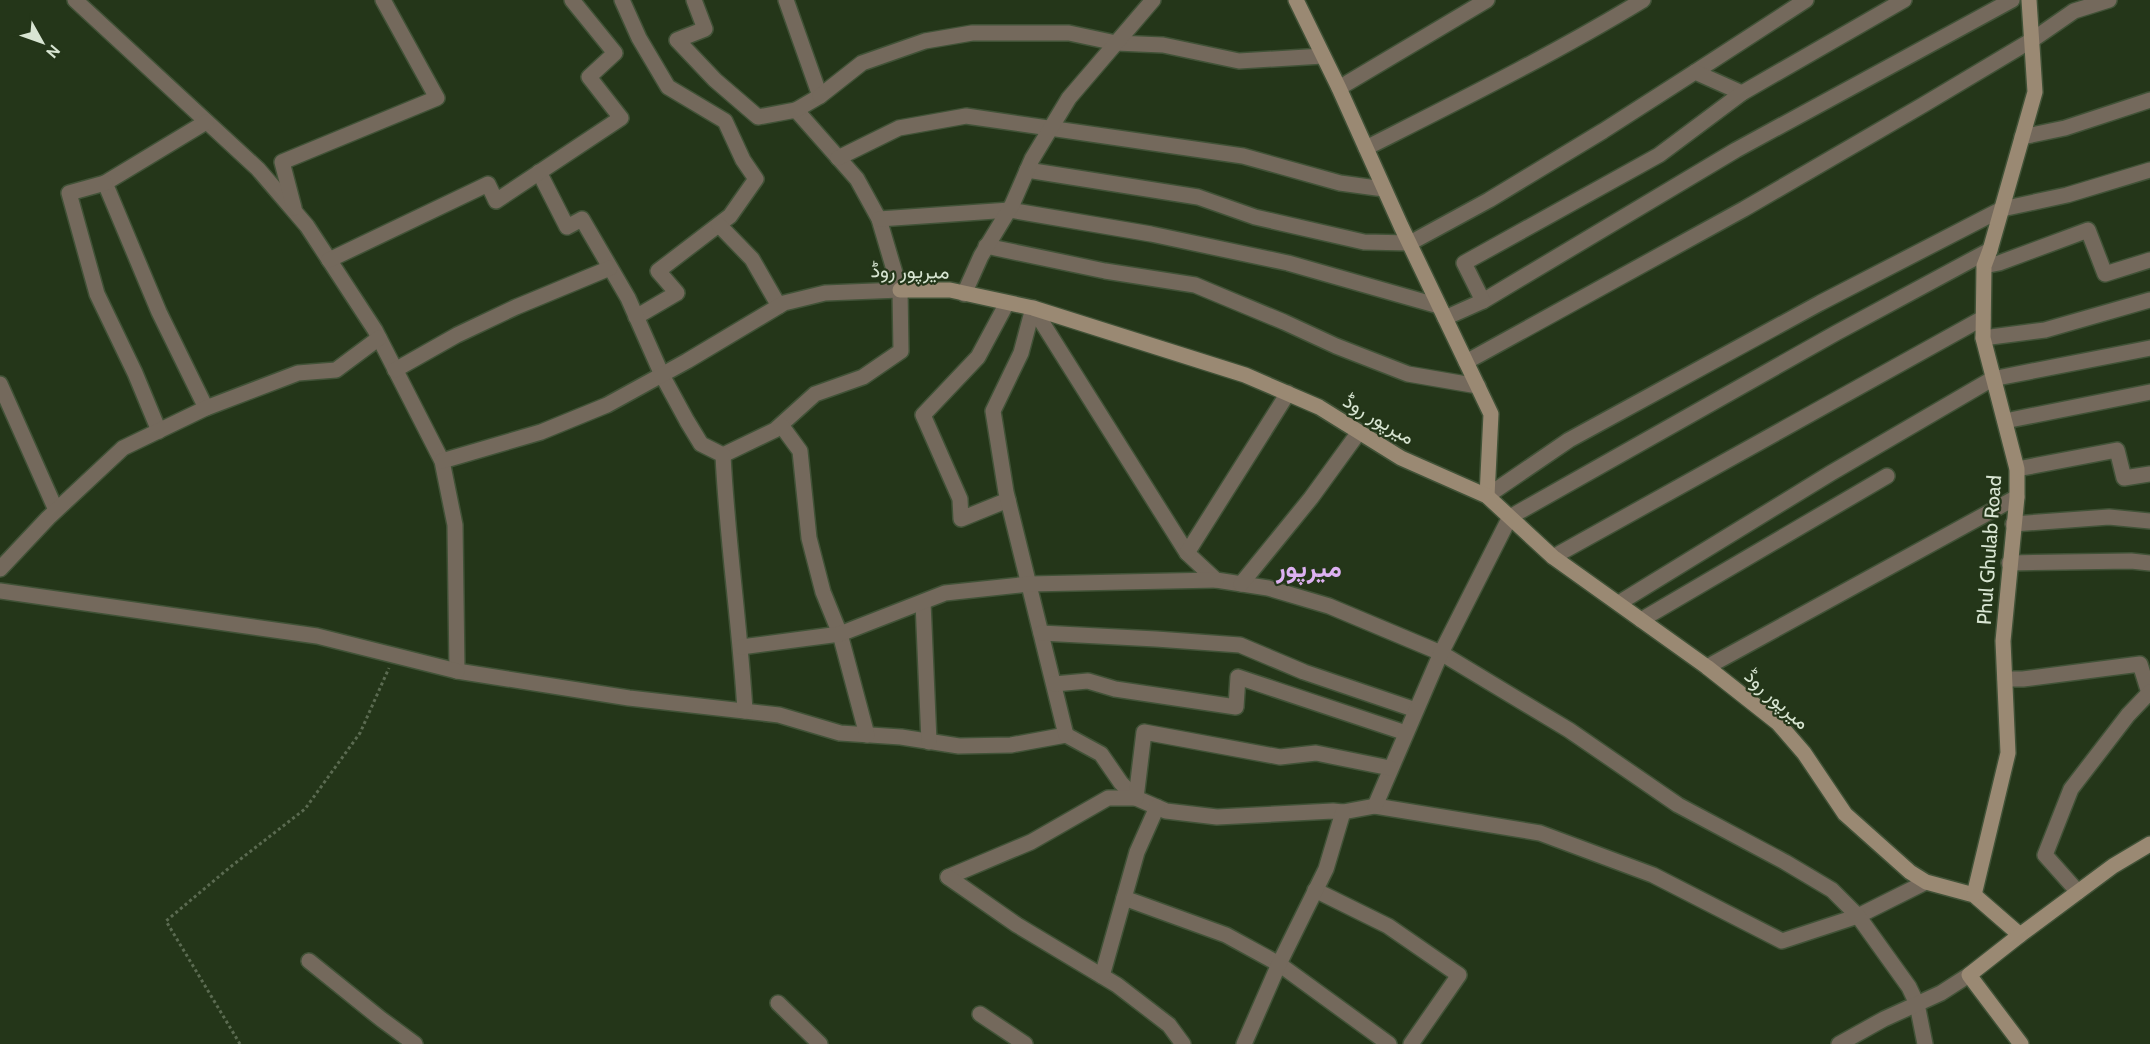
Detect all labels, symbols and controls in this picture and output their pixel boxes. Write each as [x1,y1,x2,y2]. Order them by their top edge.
north arrow [12,12,72,72]
text: N [42,41,64,62]
street label: میرپور روڈ [870,258,950,286]
street label: میرپور روڈ [1338,388,1419,451]
street label: Phul Ghulab Road [1972,474,2006,626]
district label: میرپور [1275,552,1342,586]
street label: میرپور روڈ [1738,664,1814,736]

